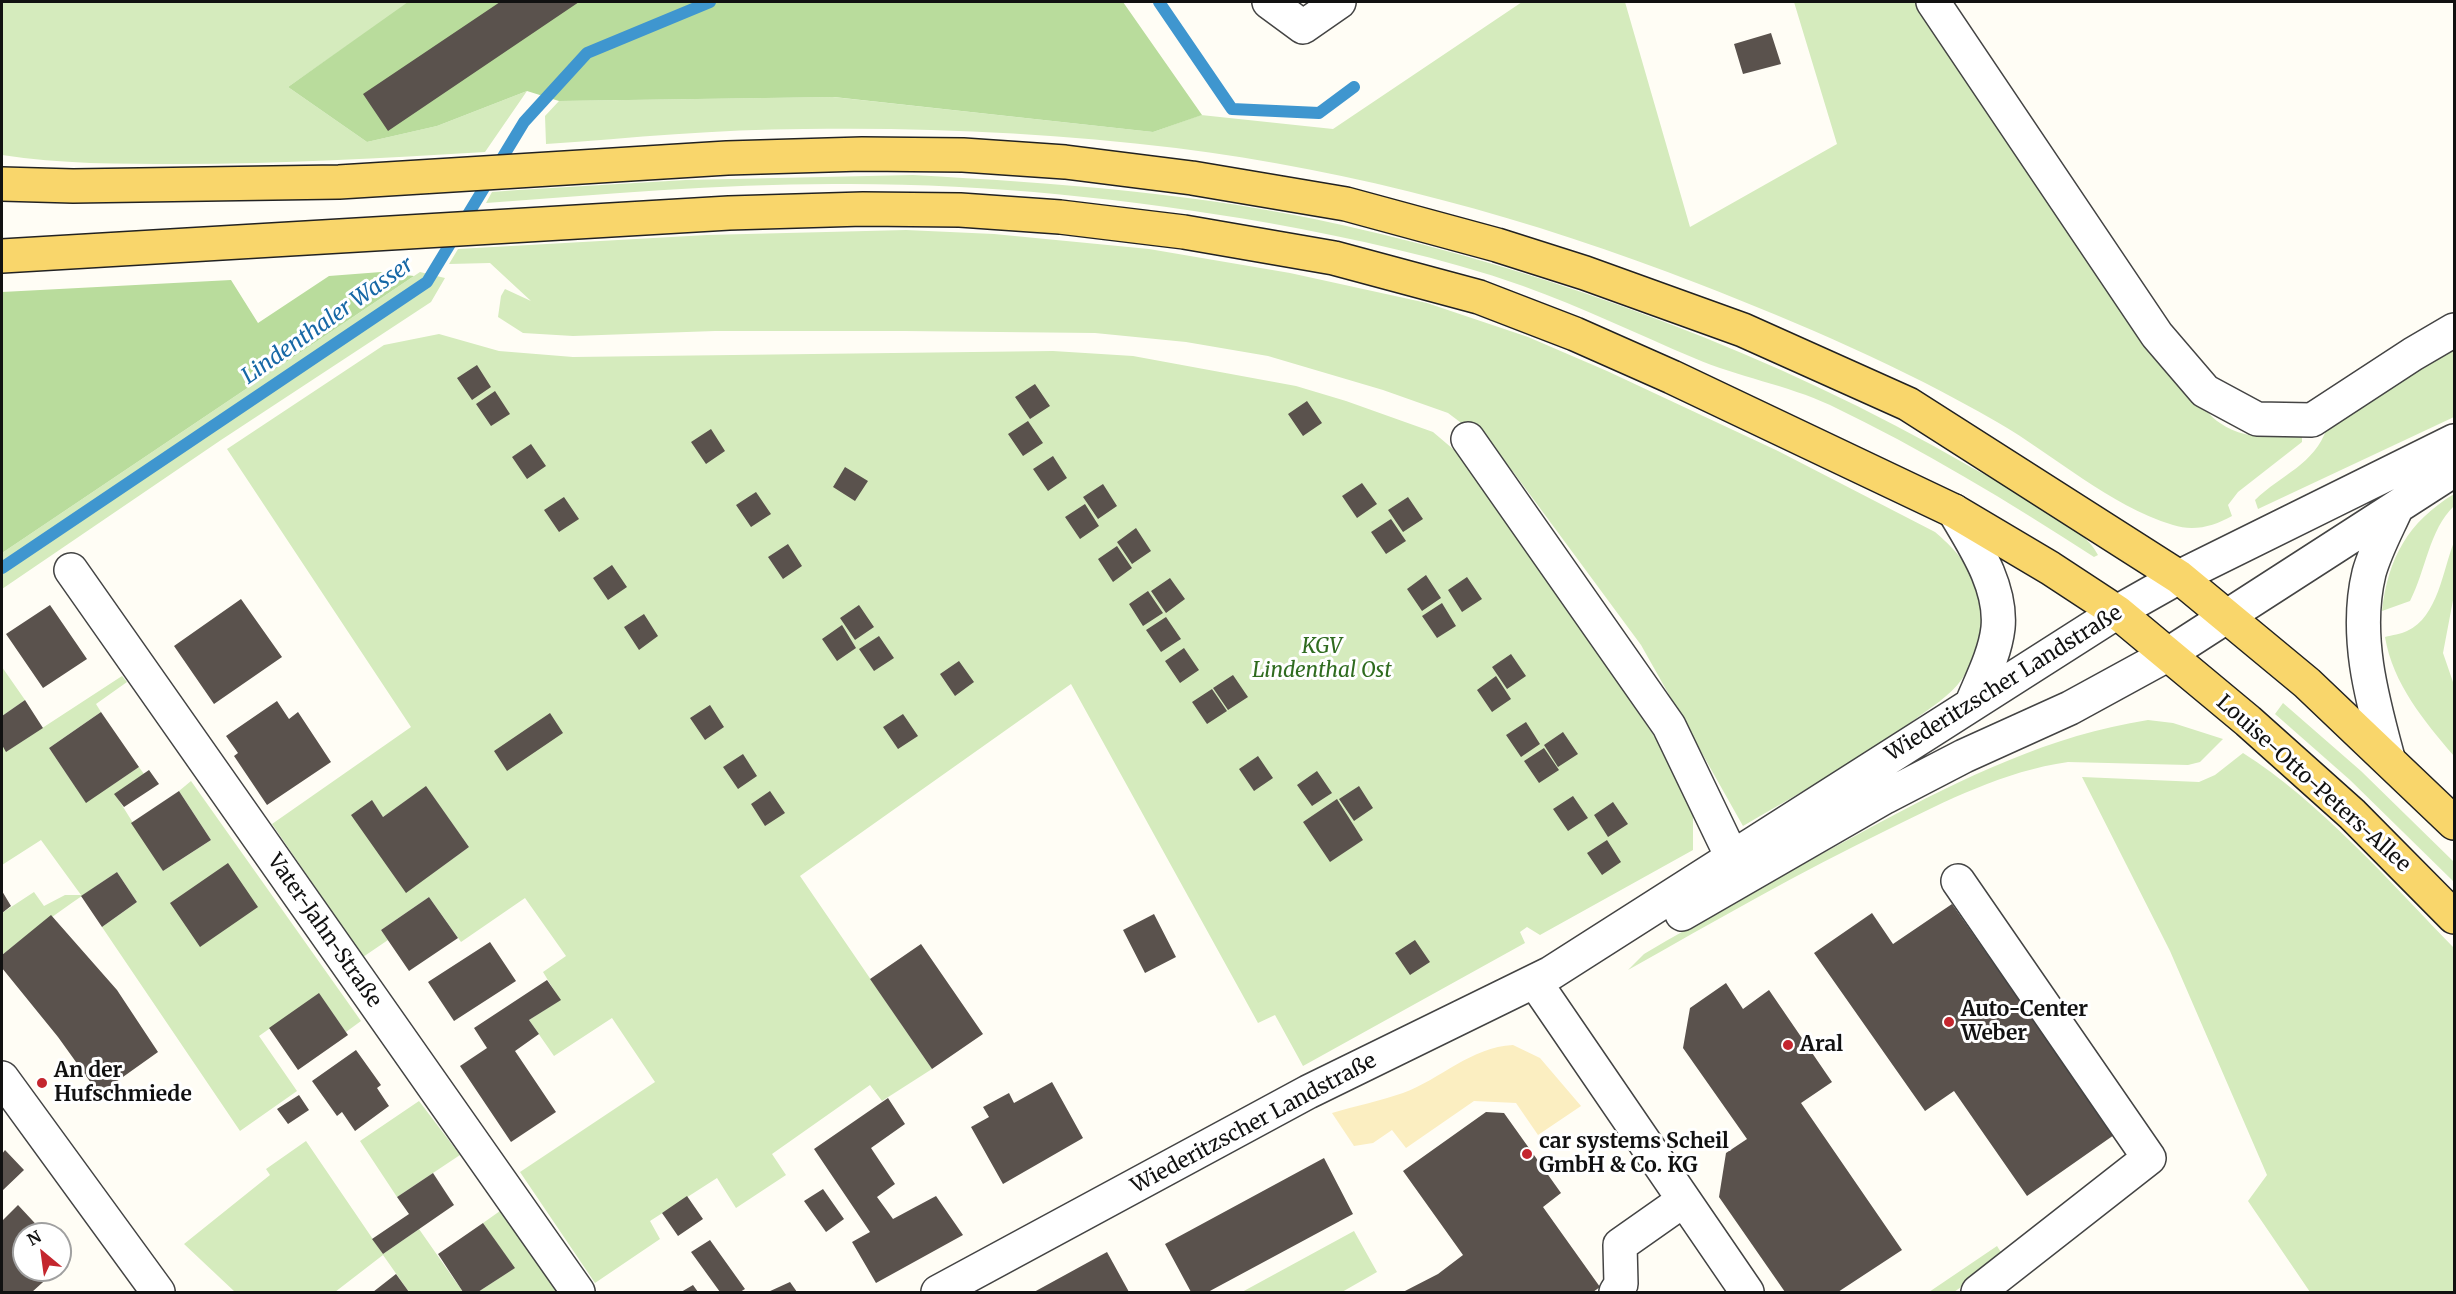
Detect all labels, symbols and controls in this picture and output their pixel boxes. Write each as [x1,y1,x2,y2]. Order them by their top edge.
water label: Lindenthaler Wasser [237,252,419,390]
street label: Wiederitzscher Landstraße [1881,601,2127,767]
park label: KGV Lindenthal Ost [1252,634,1392,684]
street label: Louise-Otto-Peters-Allee [2211,690,2415,878]
street label: Vater-Jahn-Straße [262,849,386,1013]
place label: Auto-Center Weber [1961,997,2088,1047]
marker: Auto-Center Weber [1942,1015,1956,1029]
place label: Aral [1800,1032,1843,1058]
marker: Aral [1781,1038,1795,1052]
street label: Wiederitzscher Landstraße [1127,1049,1381,1199]
place label: An der Hufschmiede [54,1058,192,1108]
marker: An der Hufschmiede [35,1076,49,1090]
place label: car systems Scheil GmbH & Co. KG [1539,1129,1729,1179]
marker: car systems Scheil GmbH & Co. KG [1520,1147,1534,1161]
north arrow [12,1222,72,1282]
text: N [24,1226,45,1250]

